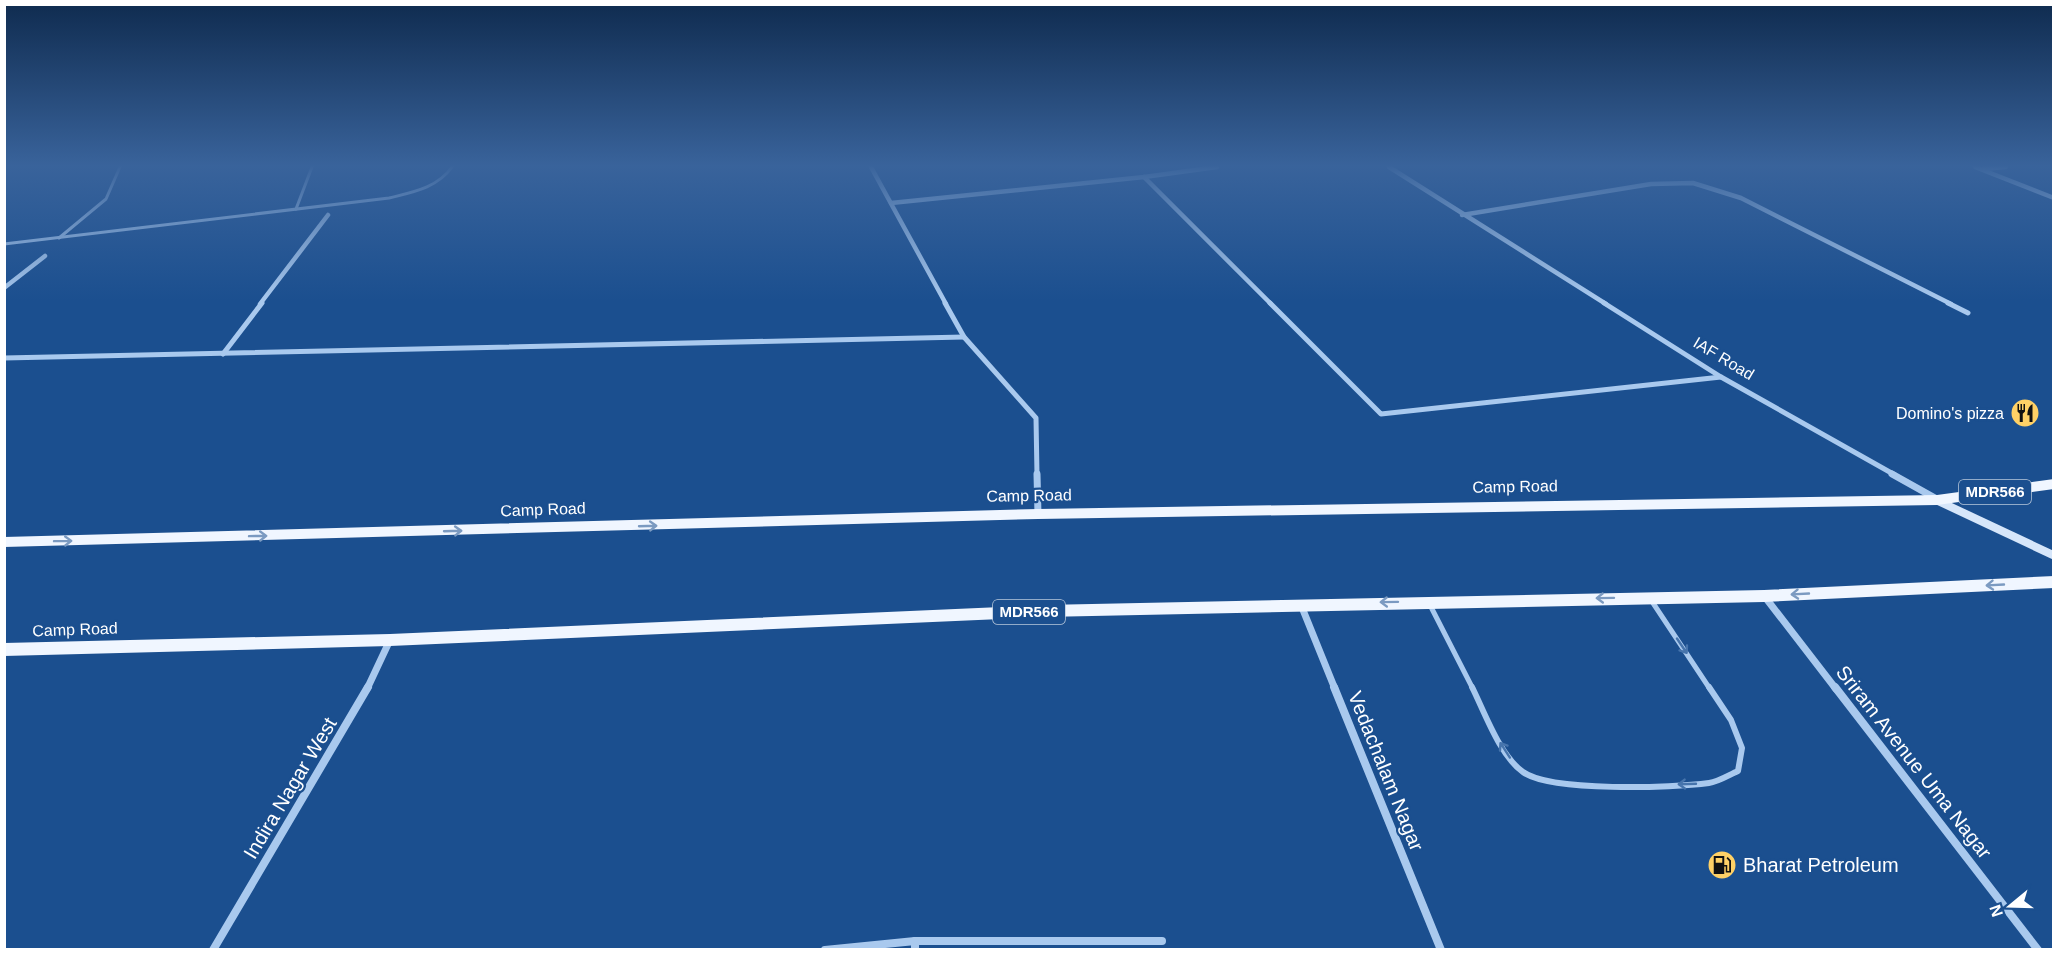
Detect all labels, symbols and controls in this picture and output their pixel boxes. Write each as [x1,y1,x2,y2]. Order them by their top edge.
street label: IAF Road [1690,334,1757,383]
restaurant icon: Domino's pizza [2009,397,2041,429]
place label: Domino's pizza [1896,405,2004,422]
street label: Camp Road [1472,477,1558,496]
road number: MDR566 [1959,480,2031,504]
street label: Camp Road [986,486,1072,505]
street label: Camp Road [500,500,586,519]
one-way arrow [637,520,657,531]
one-way arrow [442,526,462,537]
one-way arrow [247,530,267,542]
one-way arrow [52,535,72,547]
one-way arrow [1986,579,2006,590]
one-way arrow [1791,588,1811,599]
one-way arrow [1596,592,1616,604]
one-way arrow [1380,597,1400,608]
road number: MDR566 [993,600,1065,624]
street label: Camp Road [32,620,118,639]
one-way arrow [1676,637,1688,654]
street label: Sriram Avenue Uma Nagar [1832,661,1996,863]
street label: Vedachalam Nagar [1344,688,1428,854]
street label: Indira Nagar West [239,713,341,863]
one-way arrow [1499,742,1511,759]
one-way arrow [1678,778,1698,789]
fuel station icon: Bharat Petroleum [1706,849,1738,881]
place label: Bharat Petroleum [1743,854,1899,876]
north arrow [1980,876,2040,936]
text: N [1986,902,2006,919]

